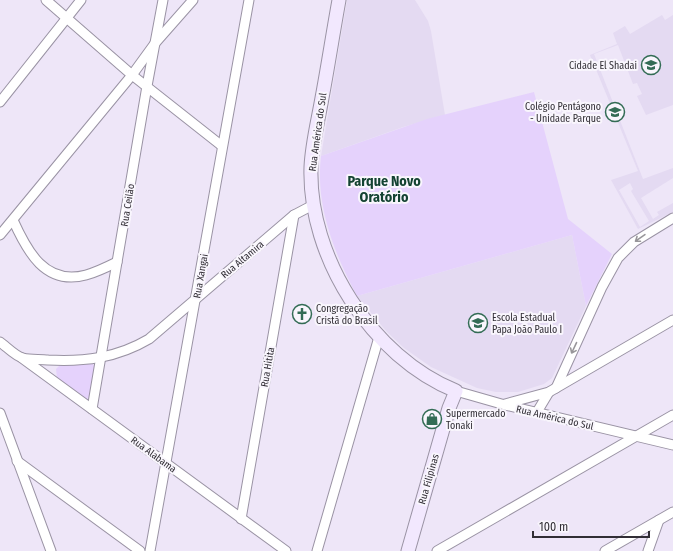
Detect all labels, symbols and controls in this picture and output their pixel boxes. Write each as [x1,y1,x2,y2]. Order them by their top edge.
school or university icon: Cidade El Shadai [640,54,662,76]
place label: Cidade El Shadai [569,60,637,72]
street label: Rua América do Sul [307,92,329,172]
place label: Colégio Pentágono - Unidade Parque [525,101,601,125]
school or university icon: Colégio Pentágono - Unidade Parque [604,101,626,123]
district label: Parque Novo Oratório [347,173,421,206]
street label: Rua Ceilão [119,183,137,227]
one-way arrow [634,234,645,242]
street label: Rua Altamira [219,238,267,281]
street label: Rua Xangai [191,253,211,299]
church icon: Congregação Cristã do Brasil [291,303,313,325]
place label: Congregação Cristã do Brasil [316,303,378,327]
school or university icon: Escola Estadual Papa João Paulo I [467,312,489,334]
place label: Escola Estadual Papa João Paulo I [492,312,562,336]
one-way arrow [570,342,577,354]
street label: Rua Hitita [259,346,277,388]
street label: Rua América do Sul [515,403,595,433]
shop icon: Supermercado Tonaki [421,408,443,430]
place label: Supermercado Tonaki [446,408,505,432]
street label: Rua Alabama [128,434,179,475]
street label: Rua Filipinas [416,453,442,506]
scale bar [533,513,649,539]
text: 100 m [539,520,568,534]

